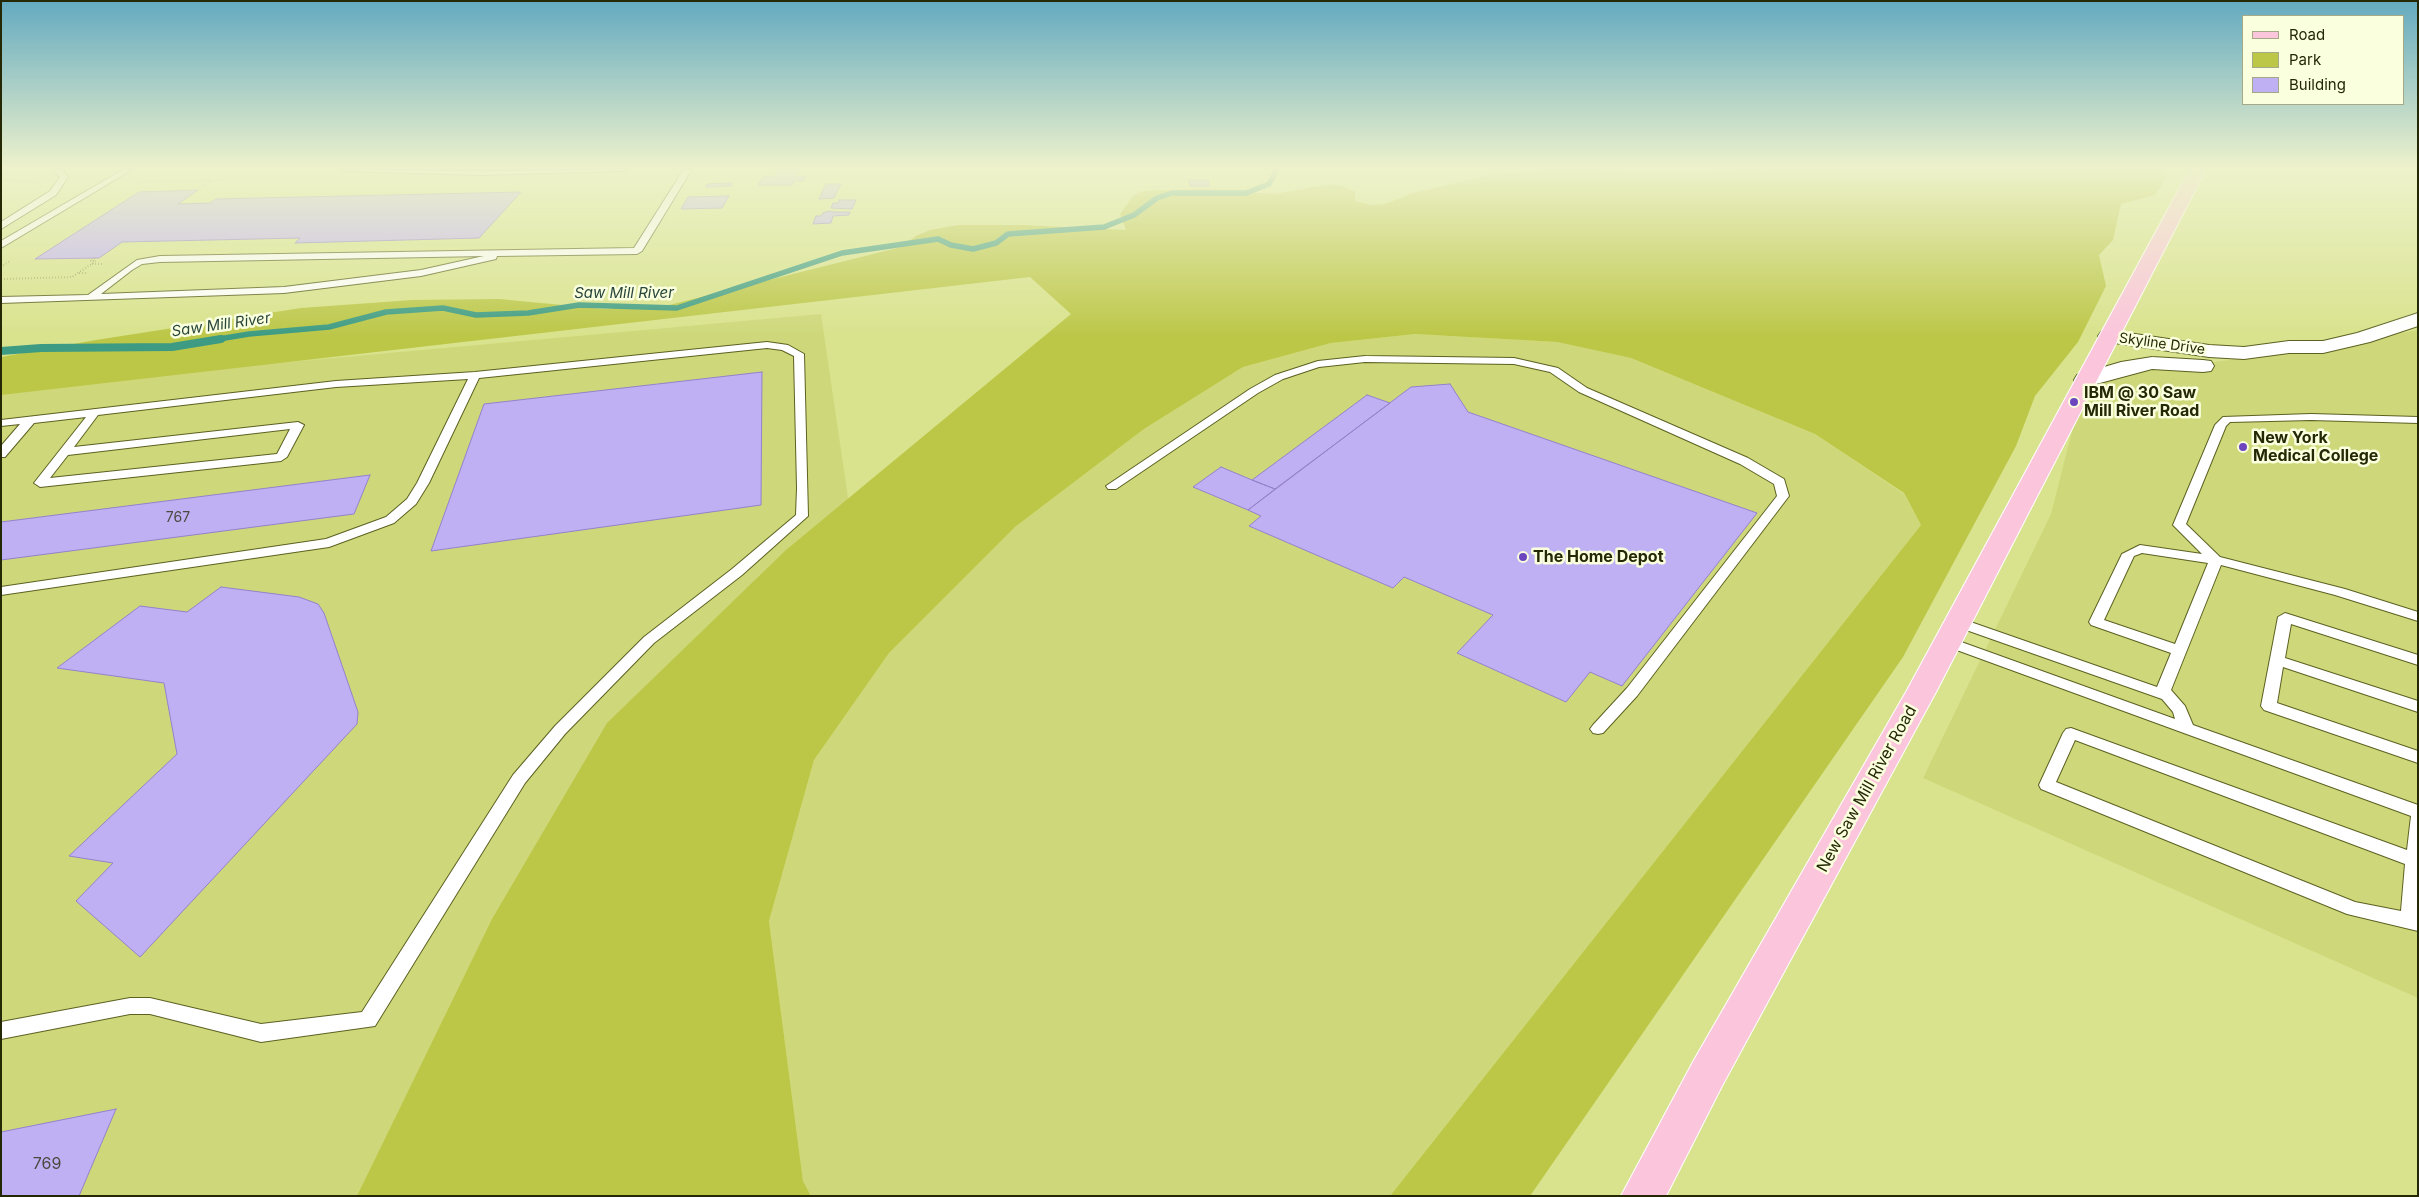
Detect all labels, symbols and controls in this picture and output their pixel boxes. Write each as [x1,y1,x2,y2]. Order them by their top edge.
legend [2242,15,2404,105]
text: Road [2289,25,2325,44]
text: Park [2289,50,2321,69]
text: Building [2289,75,2346,94]
water label: Saw Mill River [574,284,674,302]
water label: Saw Mill River [170,309,272,341]
street label: Skyline Drive [2118,330,2206,358]
place label: IBM @ 30 Saw Mill River Road [2084,383,2199,421]
marker: IBM @ 30 Saw Mill River Road [2068,396,2080,408]
place label: New York Medical College [2253,428,2378,466]
marker: New York Medical College [2237,441,2249,453]
house number: 767 [166,510,190,526]
place label: The Home Depot [1533,547,1663,567]
marker: The Home Depot [1517,551,1529,563]
street label: New Saw Mill River Road [1813,702,1921,876]
house number: 769 [33,1154,61,1174]

